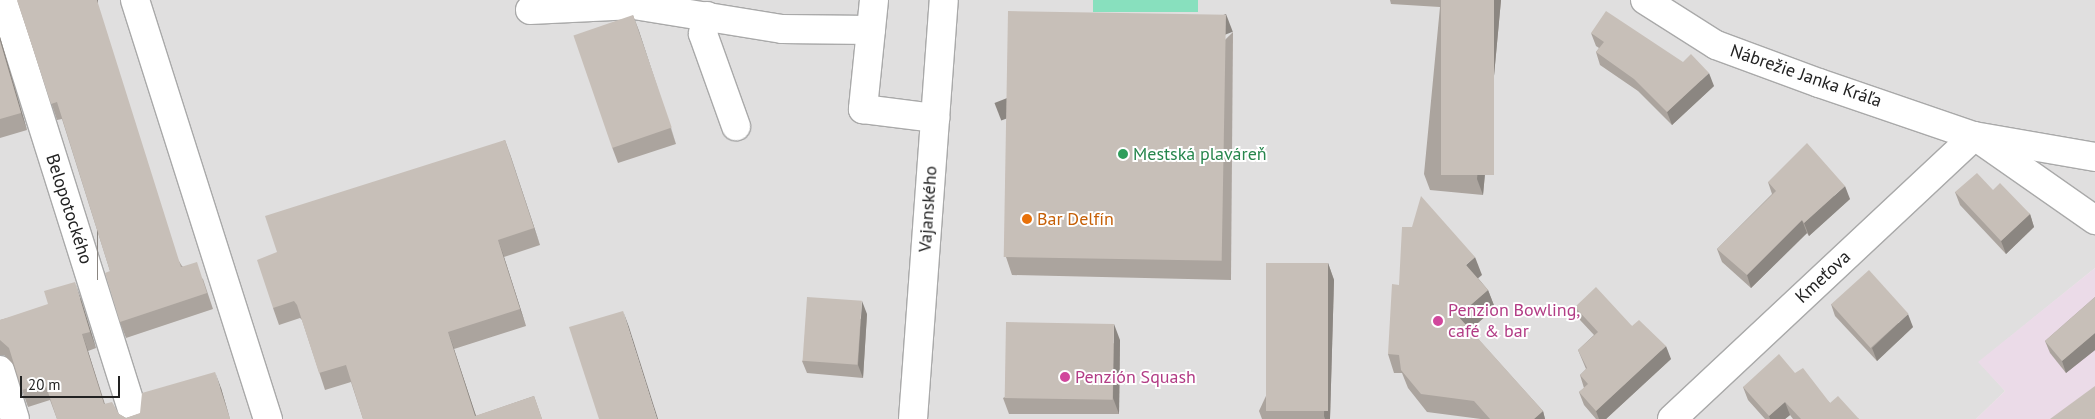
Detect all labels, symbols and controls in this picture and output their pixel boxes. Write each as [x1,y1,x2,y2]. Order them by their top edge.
street label: Nábrežie Janka Kráľa [1727,40,1885,112]
place label: Mestská plaváreň [1133,143,1267,165]
marker: Mestská plaváreň [1117,148,1129,160]
street label: Belopotockého [41,151,97,267]
street label: Vajanského [914,165,942,253]
place label: Bar Delfín [1037,208,1114,230]
marker: Bar Delfín [1021,213,1033,225]
street label: Kmeťova [1791,246,1855,308]
place label: Penzion Bowling, café & bar [1448,300,1580,342]
marker: Penzion Bowling, café & bar [1432,315,1444,327]
scale bar [22,366,122,398]
place label: Penzión Squash [1075,366,1196,388]
marker: Penzión Squash [1059,371,1071,383]
text: 20 m [28,375,61,394]

